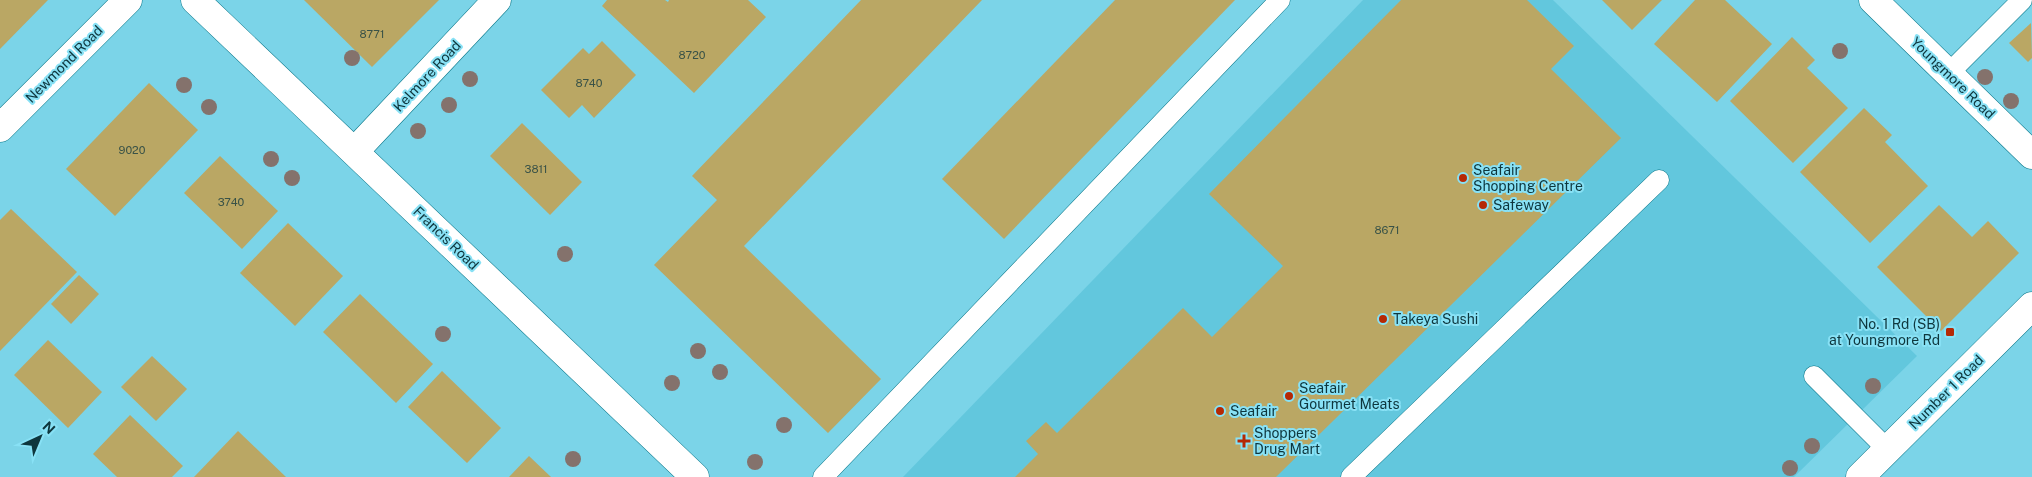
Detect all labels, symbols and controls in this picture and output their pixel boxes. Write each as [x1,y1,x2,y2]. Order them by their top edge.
street label: Newmond Road [22,22,106,106]
house number: 8771 [360,28,384,40]
street label: Youngmore Road [1908,34,1998,122]
street label: Kelmore Road [390,37,464,115]
house number: 8720 [679,49,706,61]
house number: 8740 [576,77,603,89]
house number: 9020 [119,144,146,156]
place label: Seafair Shopping Centre [1473,162,1583,194]
house number: 3811 [525,163,547,175]
marker: Seafair Shopping Centre [1457,172,1469,184]
house number: 3740 [218,196,245,208]
place label: Safeway [1493,197,1549,213]
marker: Safeway [1477,199,1489,211]
street label: Francis Road [410,203,482,273]
house number: 8671 [1375,224,1400,236]
place label: Takeya Sushi [1393,311,1478,327]
marker: Takeya Sushi [1377,313,1389,325]
place label: No. 1 Rd (SB) at Youngmore Rd [1829,316,1940,348]
marker: No. 1 Rd (SB) at Youngmore Rd [1944,326,1956,338]
street label: Number 1 Road [1906,352,1986,432]
place label: Seafair Gourmet Meats [1299,380,1400,412]
marker: Seafair Gourmet Meats [1283,390,1295,402]
place label: Seafair [1230,403,1277,419]
marker: Seafair [1214,405,1226,417]
north arrow [15,412,65,462]
text: N [40,418,59,437]
place label: Shoppers Drug Mart [1254,425,1320,457]
marker: Shoppers Drug Mart [1238,435,1250,447]

